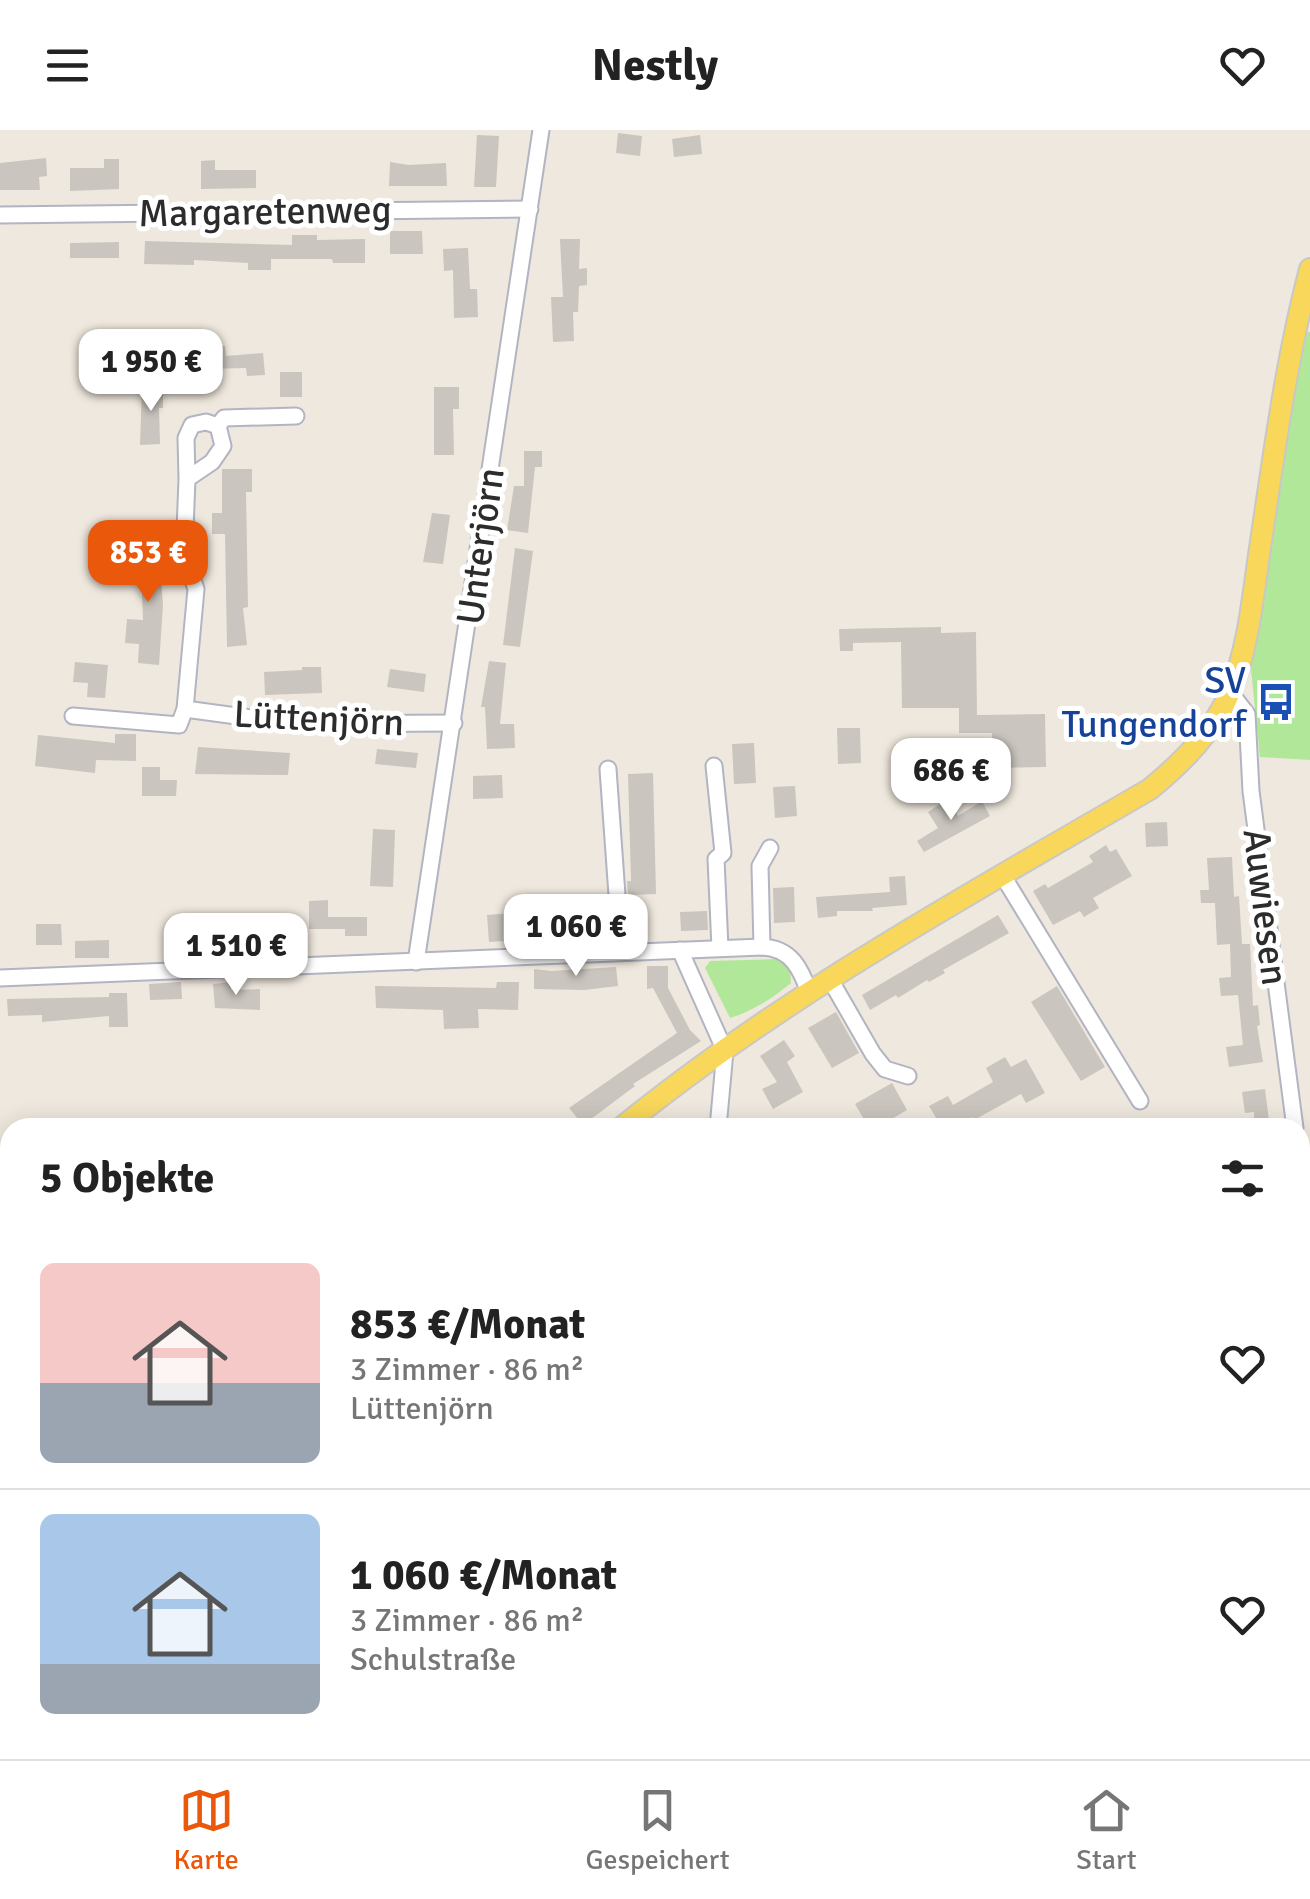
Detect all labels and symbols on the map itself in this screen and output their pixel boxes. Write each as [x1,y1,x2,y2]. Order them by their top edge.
street label: Margaretenweg [138,186,392,237]
pin: 1 950 € [59,329,243,414]
street label: Unterjörn [446,465,515,627]
pin: 853 € [78,520,218,605]
place label: SV Tungendorf [1061,657,1248,748]
bus stop icon: SV Tungendorf [1255,681,1297,723]
street label: Lüttenjörn [232,691,405,746]
pin: 686 € [881,738,1021,823]
street label: Auwiesen [1233,826,1298,988]
pin: 1 060 € [484,894,668,979]
pin: 1 510 € [144,913,328,998]

